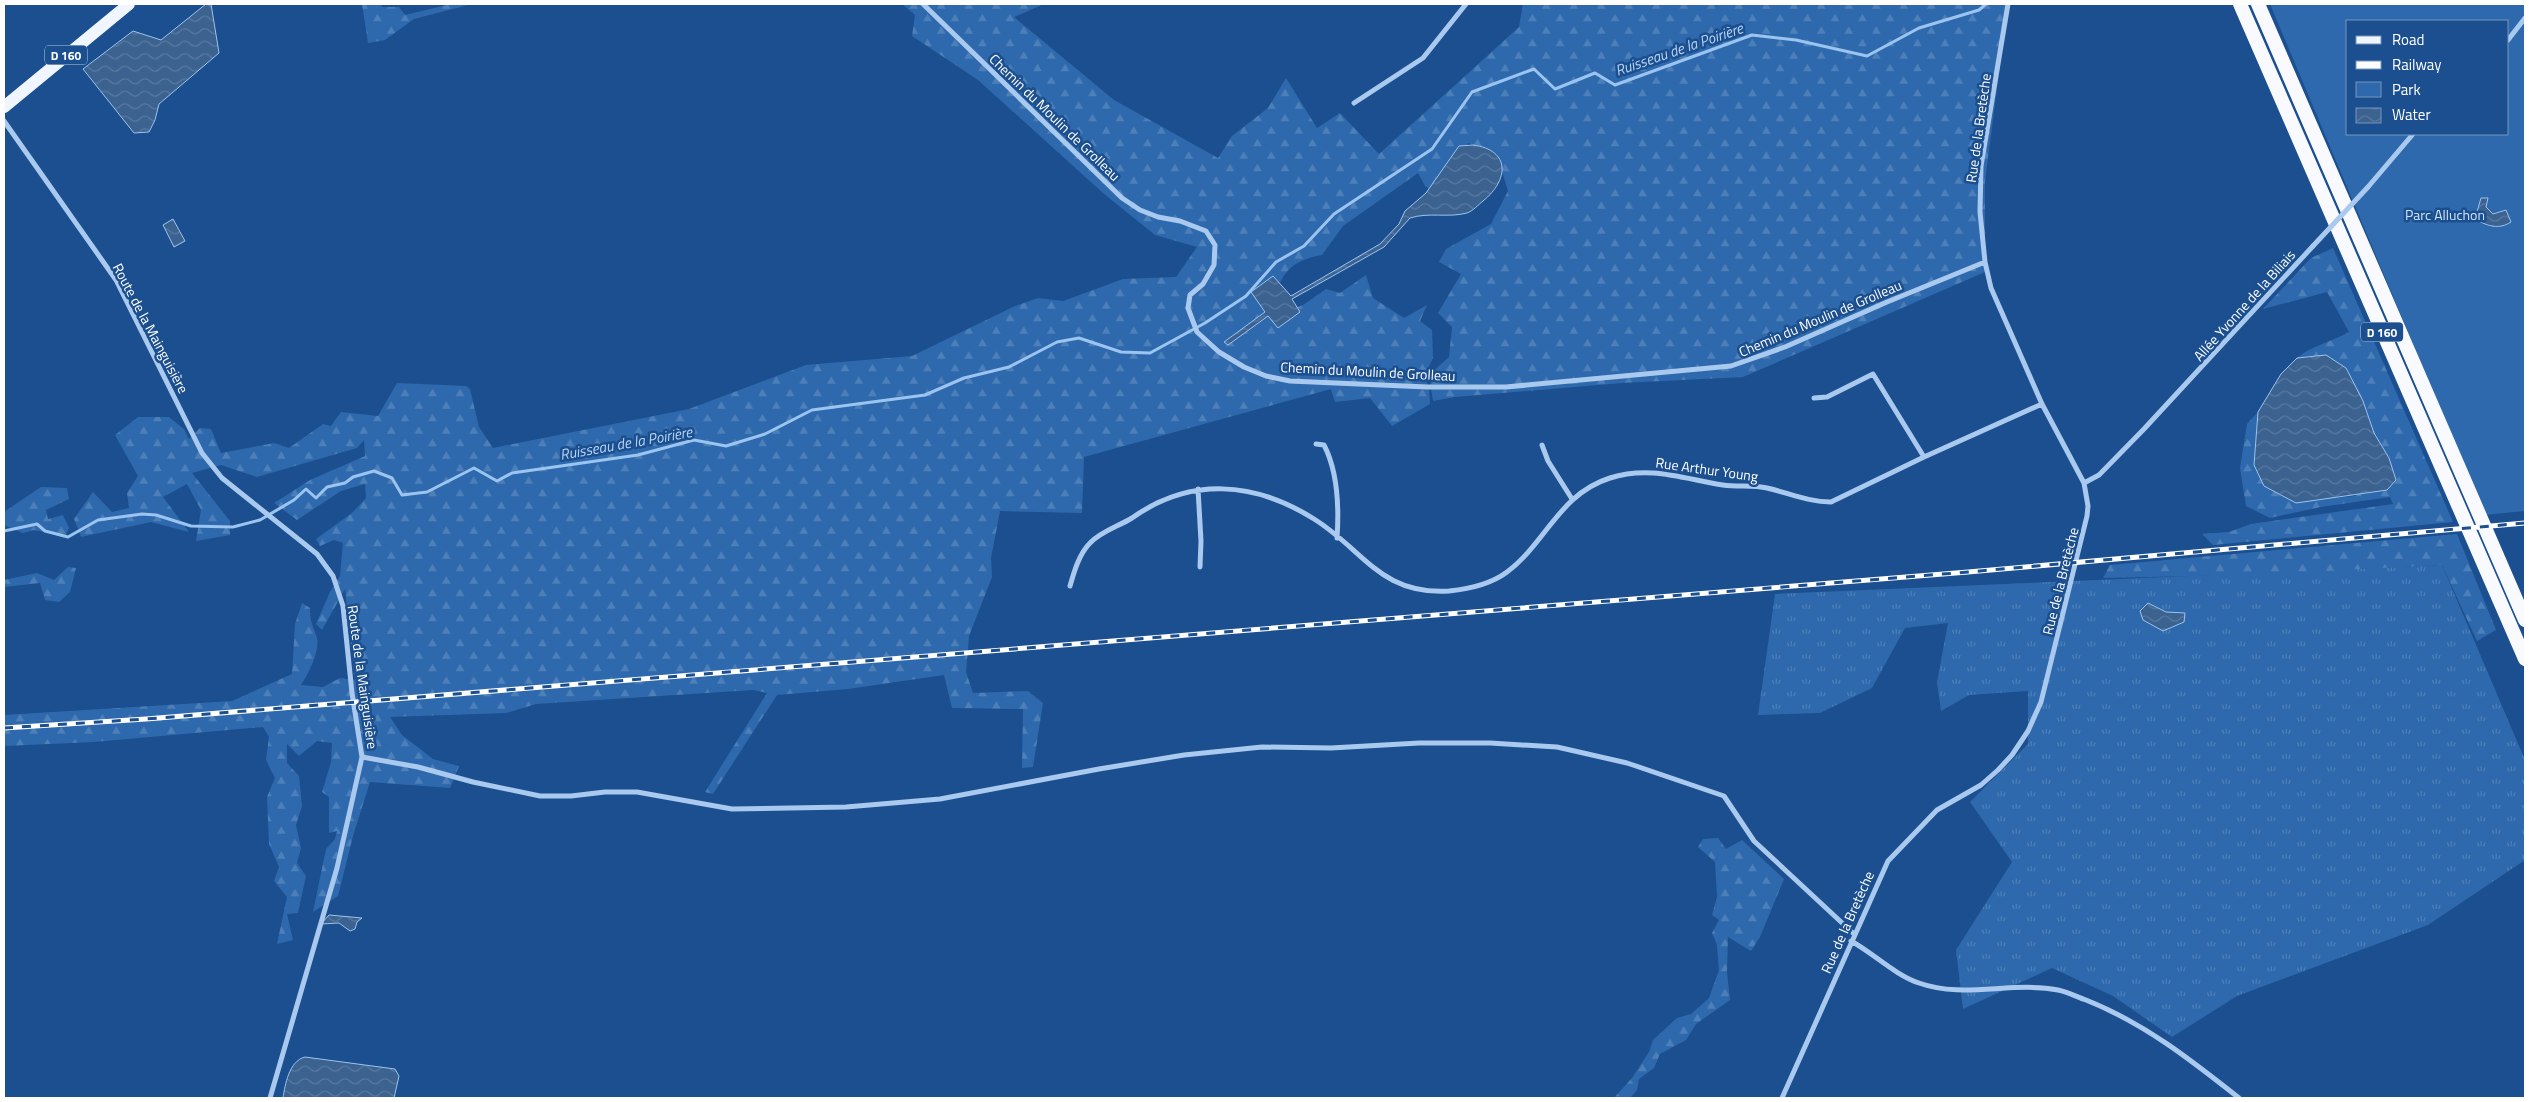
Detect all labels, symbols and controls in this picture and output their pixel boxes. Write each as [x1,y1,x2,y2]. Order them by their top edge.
water label: Ruisseau de la Poirière [1612,16,1747,82]
legend [2346,20,2509,135]
text: Road [2392,28,2424,51]
road number: D 160 [45,46,87,64]
street label: Chemin du Moulin de Grolleau [985,49,1125,185]
text: Railway [2392,53,2442,76]
street label: Rue de la Bretèche [1960,72,1996,184]
text: Park [2392,78,2421,101]
text: Water [2392,103,2431,126]
park label: Parc Alluchon [2405,204,2485,225]
street label: Allée Yvonne de la Biliais [2188,245,2300,365]
street label: Route de la Mainguisière [108,259,194,397]
street label: Chemin du Moulin de Grolleau [1735,274,1905,362]
road number: D 160 [2361,322,2403,342]
street label: Chemin du Moulin de Grolleau [1280,356,1456,386]
water label: Ruisseau de la Poirière [558,420,695,466]
street label: Rue Arthur Young [1654,451,1760,487]
street label: Rue de la Bretèche [2036,525,2084,637]
street label: Route de la Mainguisière [343,604,383,750]
street label: Rue de la Bretèche [1815,867,1879,977]

